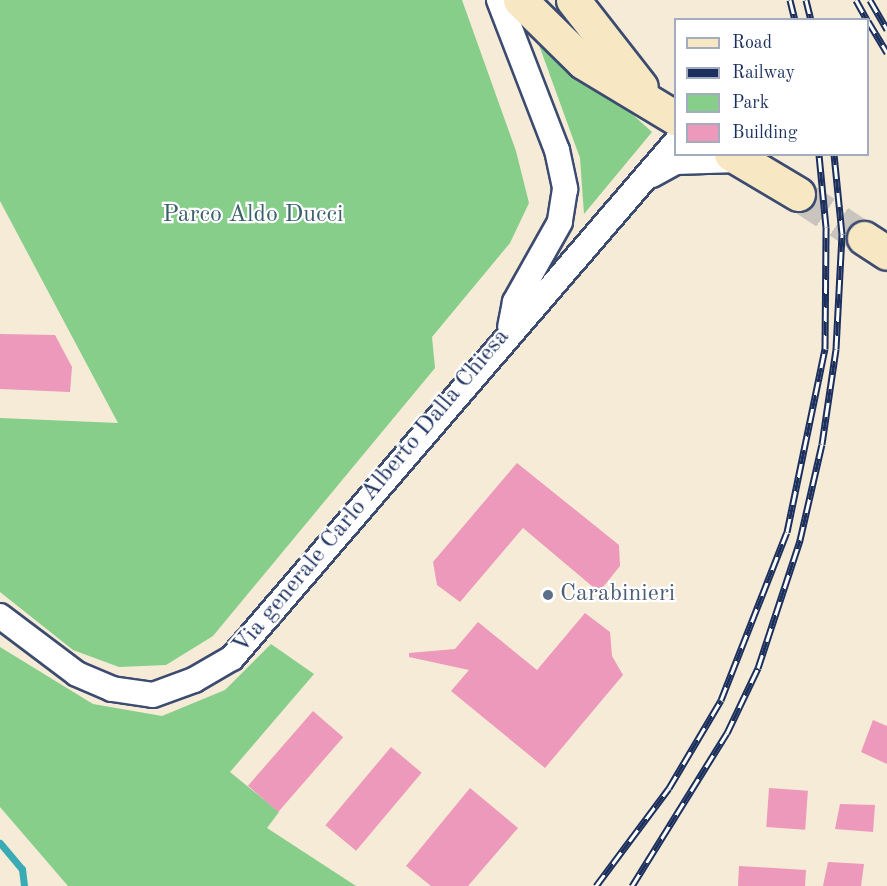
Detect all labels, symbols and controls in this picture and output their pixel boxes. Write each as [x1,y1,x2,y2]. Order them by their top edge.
legend [674,18,869,156]
text: Road [732,34,772,52]
text: Railway [732,64,795,82]
text: Park [732,94,769,112]
text: Building [732,124,797,142]
park label: Parco Aldo Ducci [163,202,343,230]
street label: Via generale Carlo Alberto Dalla Chiesa [227,324,517,660]
place label: Carabinieri [560,581,675,609]
marker: Carabinieri [541,588,555,602]

